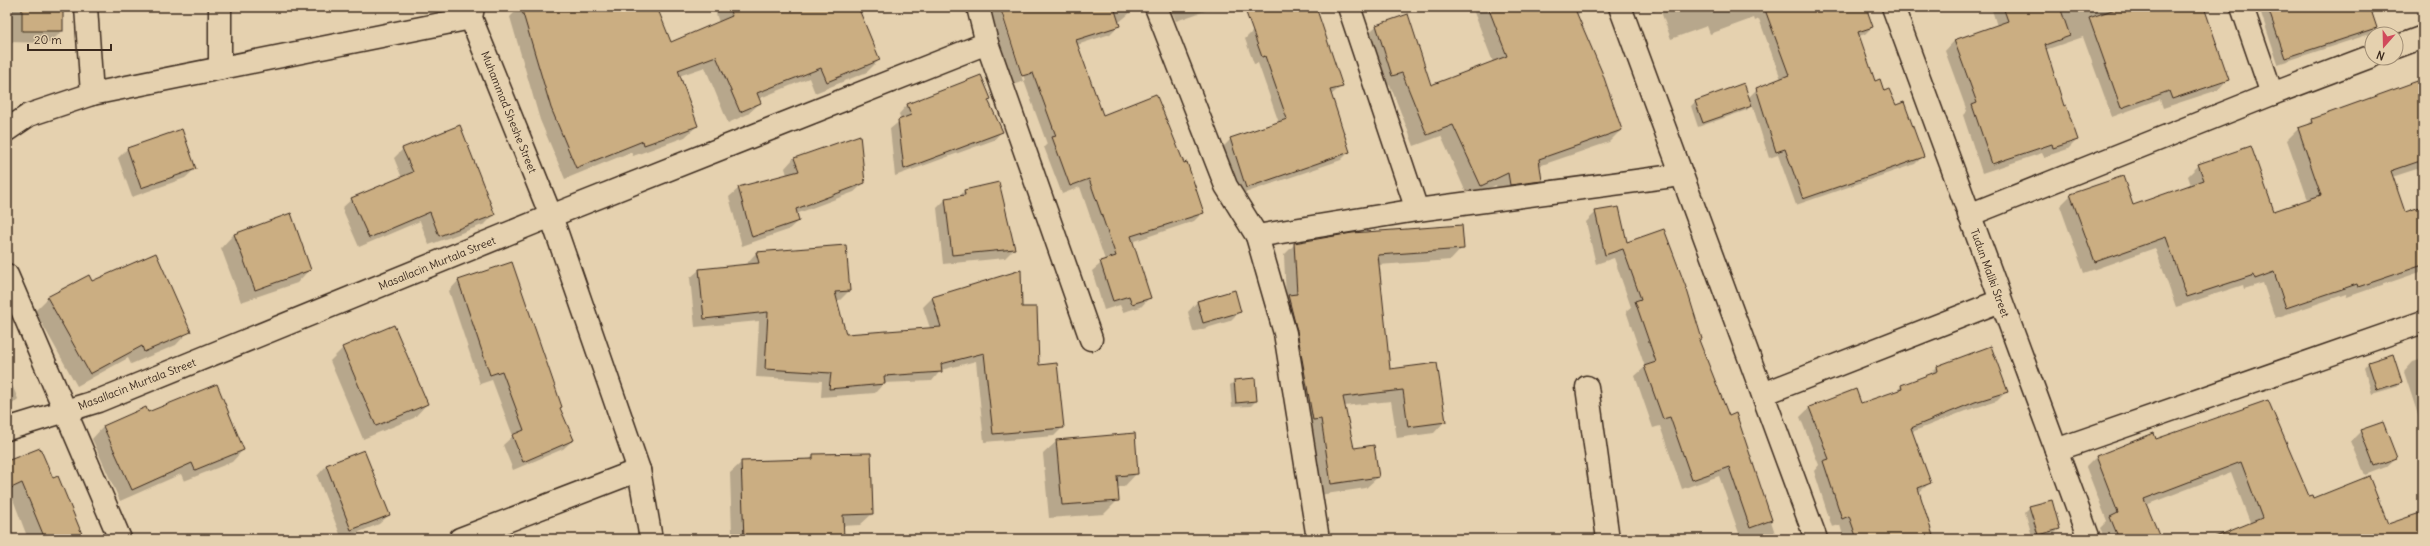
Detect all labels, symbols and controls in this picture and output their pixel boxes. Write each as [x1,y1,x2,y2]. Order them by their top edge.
scale bar [28,26,111,52]
north arrow [2364,26,2404,66]
text: 20 m [34,32,62,47]
text: N [2375,48,2387,63]
street label: Muhammad Sheshe Street [478,49,540,175]
street label: Tudun Maliki Street [1967,227,2013,320]
street label: Masallacin Murtala Street [376,233,498,293]
street label: Masallacin Murtala Street [76,355,198,413]

